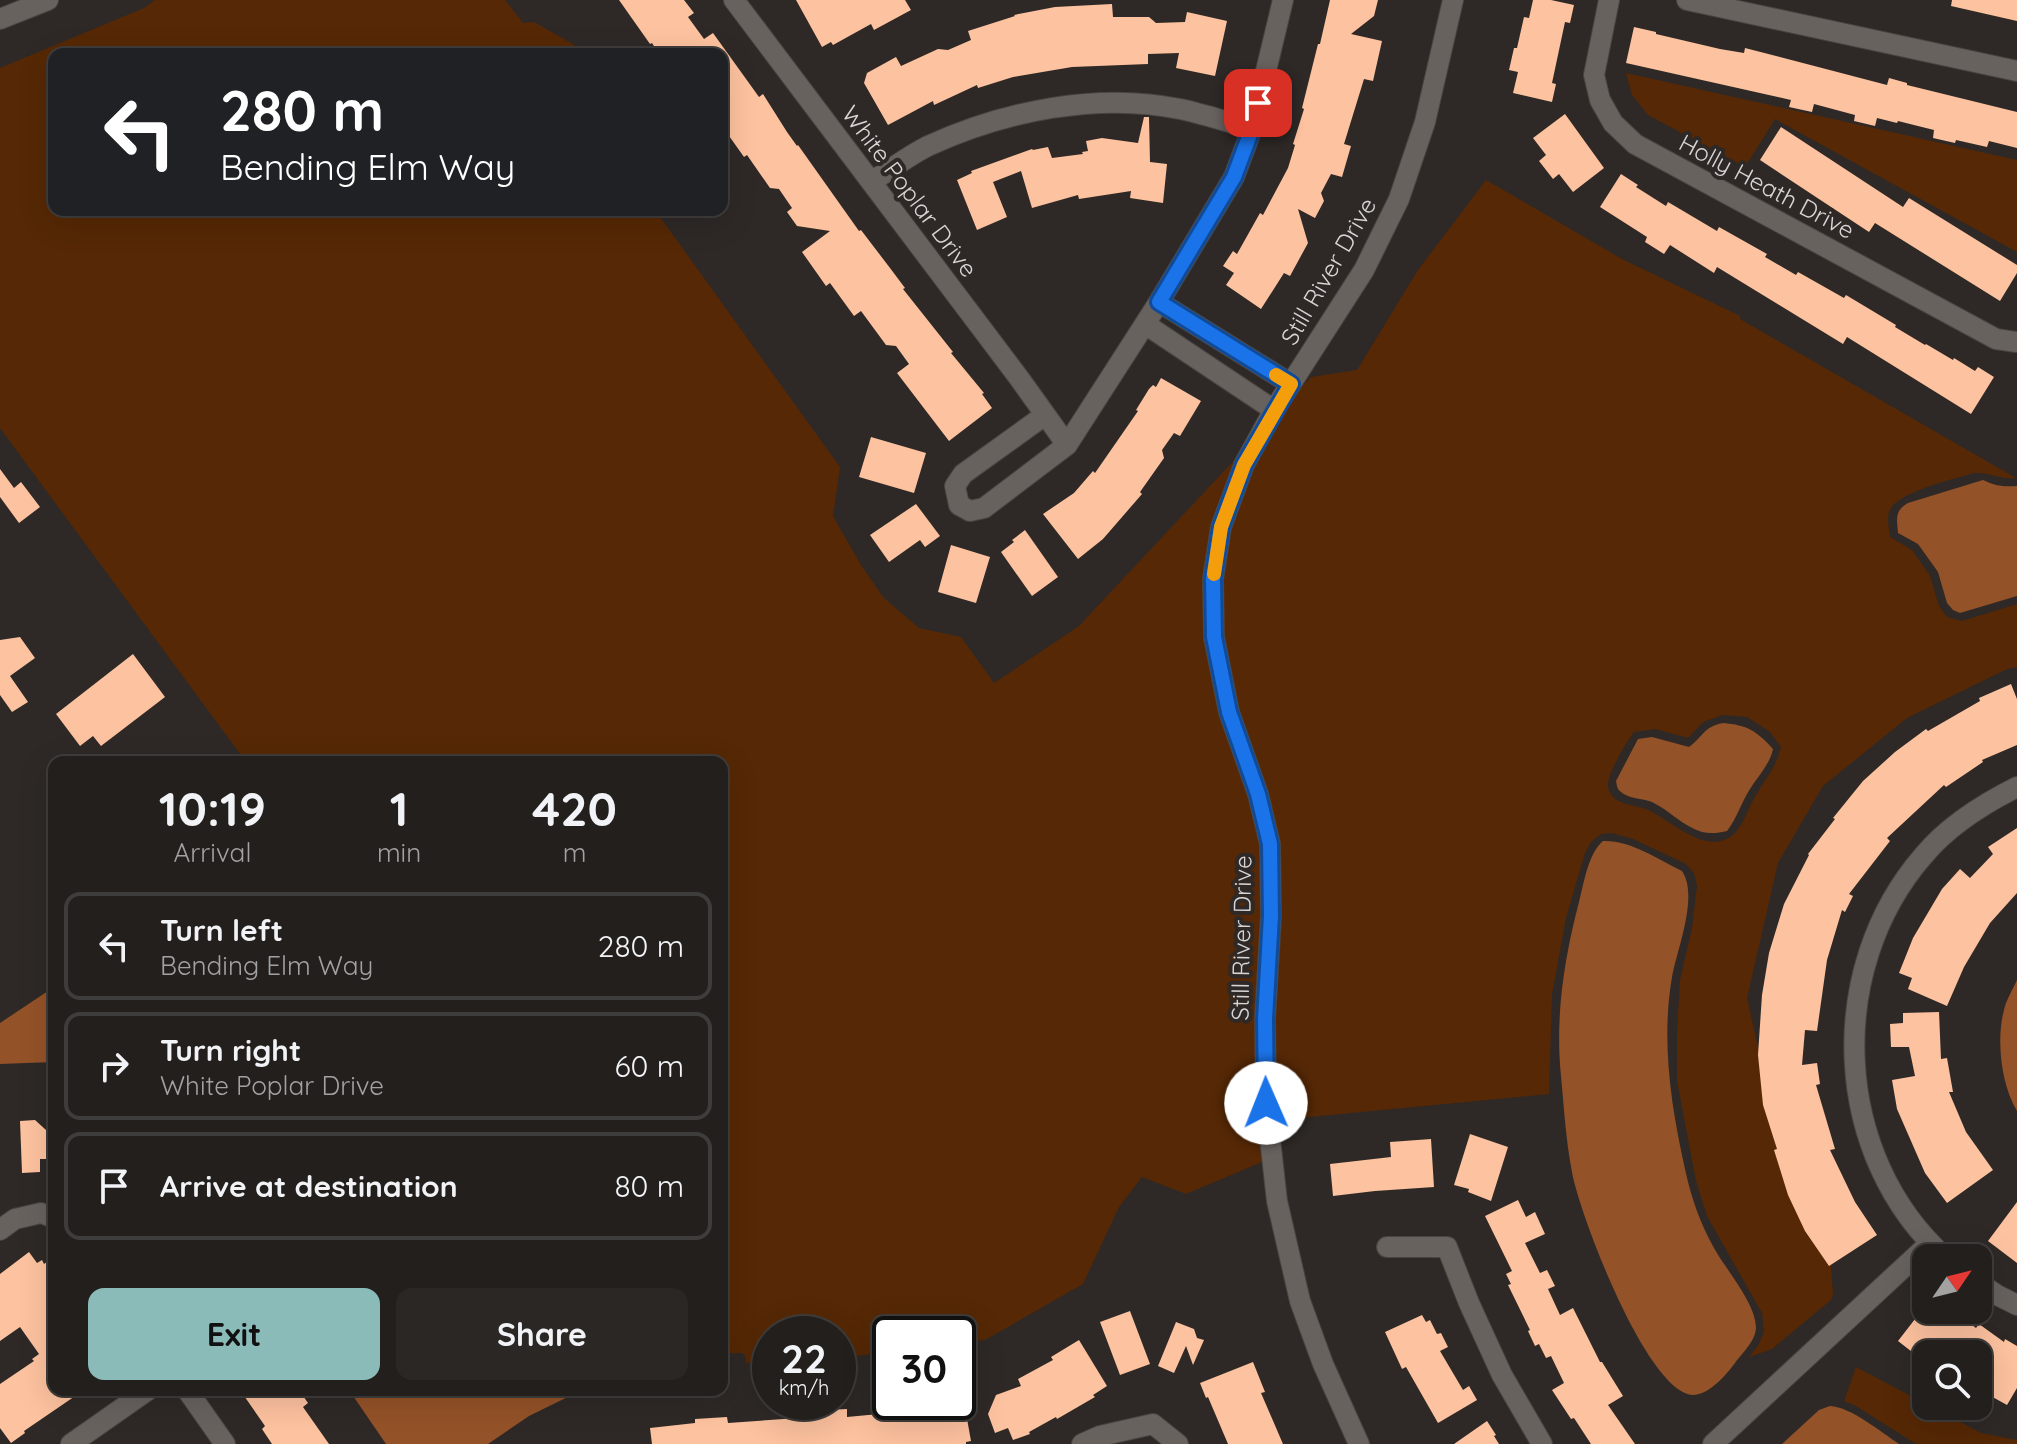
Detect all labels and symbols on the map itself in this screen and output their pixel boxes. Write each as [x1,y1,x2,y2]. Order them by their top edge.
pin [1224,69,1292,137]
street label: White Poplar Drive [836,99,984,283]
street label: Holly Heath Drive [1674,127,1860,245]
street label: Still River Drive [1274,192,1382,350]
street label: Still River Drive [1225,855,1257,1021]
position arrow [1224,1061,1308,1145]
north arrow [1912,1244,1992,1324]
speed limit sign: 30 [872,1316,976,1420]

